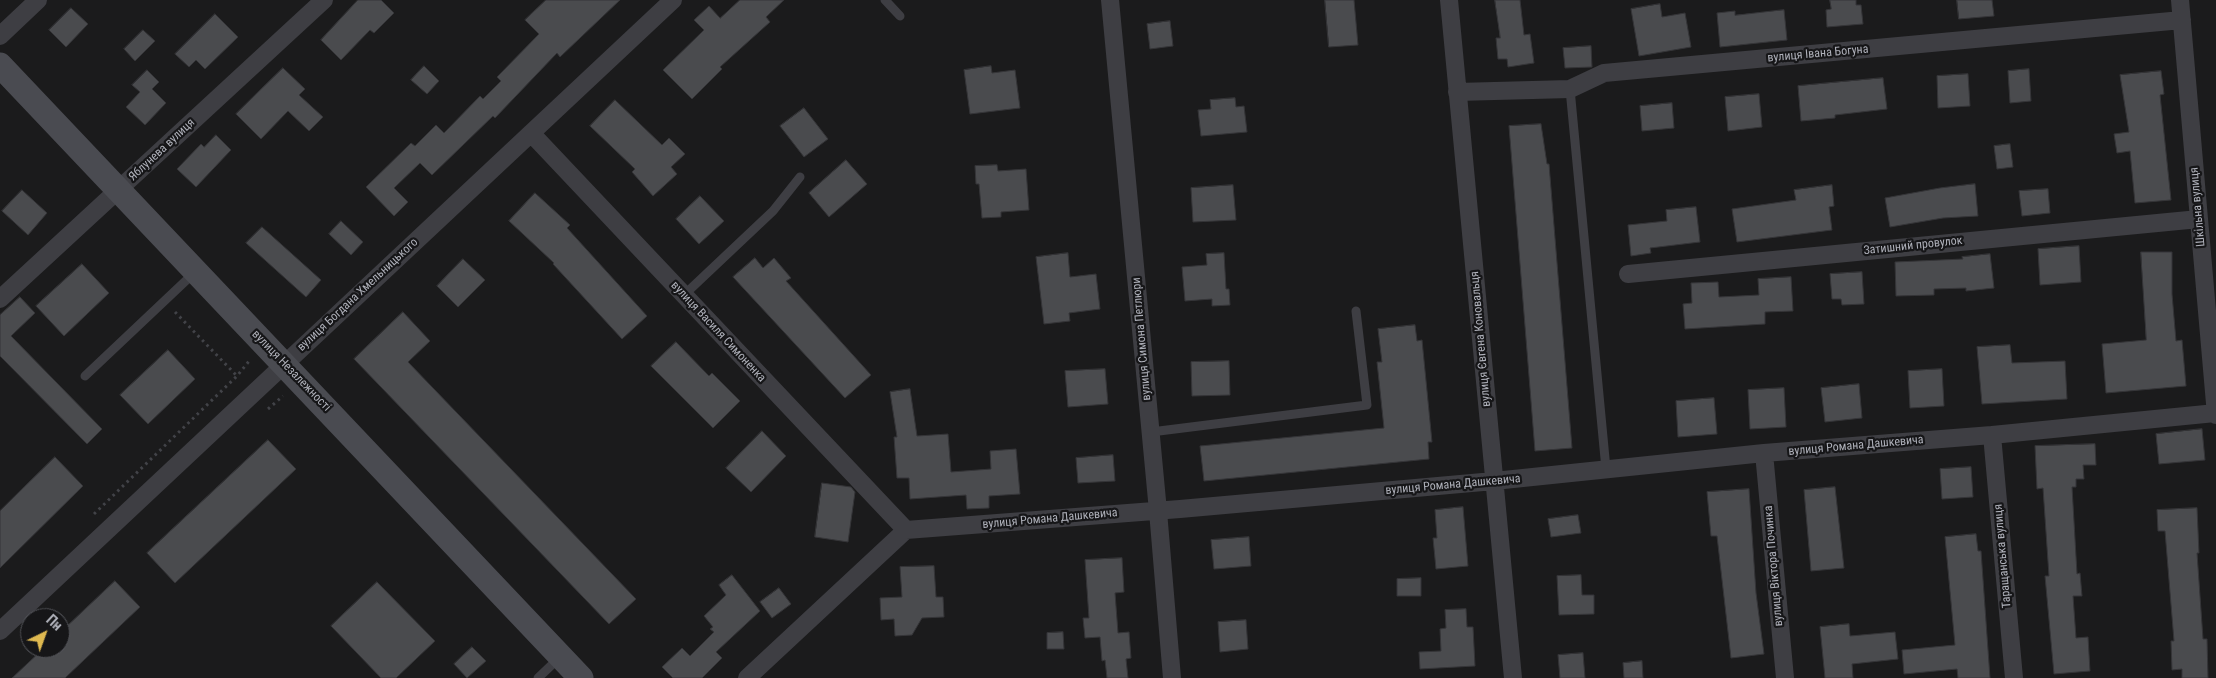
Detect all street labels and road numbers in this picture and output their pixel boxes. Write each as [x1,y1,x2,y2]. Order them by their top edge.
street label: вулиця Івана Богуна [1767,42,1869,66]
street label: Яблунева вулиця [126,116,198,184]
street label: Шкільна вулиця [2187,167,2209,247]
street label: Затишний провулок [1863,234,1963,258]
street label: вулиця Богдана Хмельницького [295,235,421,355]
street label: вулиця Євгена Коновальця [1468,271,1494,407]
street label: вулиця Симона Петлюри [1129,277,1155,401]
street label: вулиця Василя Симоненка [668,279,768,385]
street label: вулиця Незалежності [249,327,333,415]
street label: вулиця Романа Дашкевича [1788,433,1924,459]
street label: вулиця Романа Дашкевича [1385,472,1521,498]
street label: Таращанська вулиця [1991,503,2015,609]
street label: вулиця Віктора Починка [1762,505,1786,627]
street label: вулиця Романа Дашкевича [982,506,1118,532]

